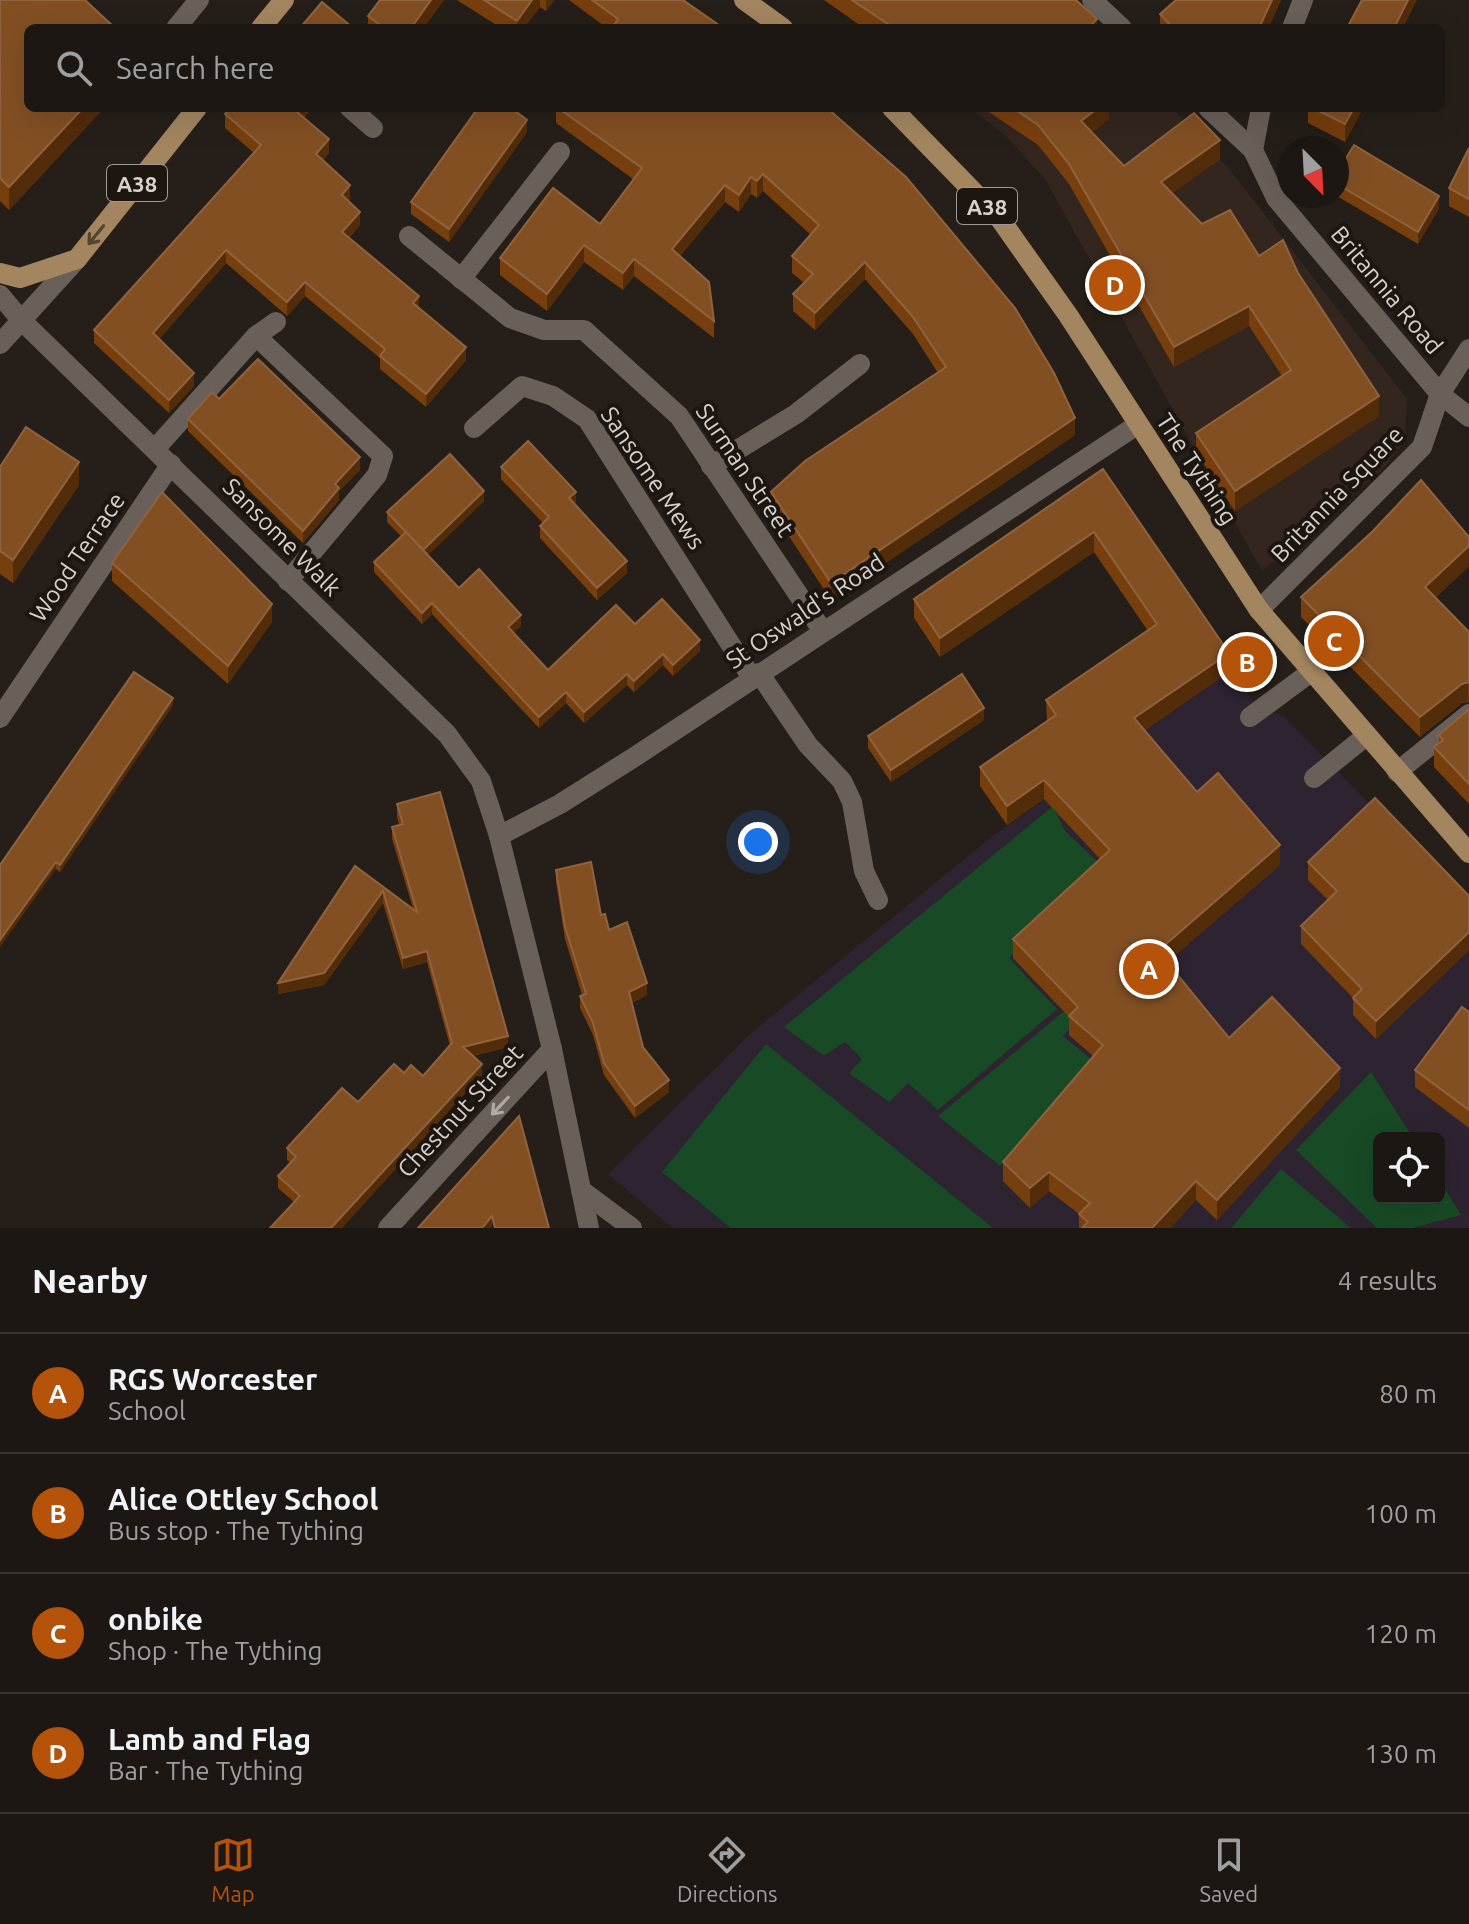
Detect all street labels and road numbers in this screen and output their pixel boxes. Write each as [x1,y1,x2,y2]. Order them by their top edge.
road number: A38 [107,165,167,201]
road number: A38 [957,188,1017,224]
street label: Britannia Road [1326,221,1448,359]
street label: Surman Street [691,398,800,542]
street label: Sansome Mews [595,402,711,554]
street label: The Tything [1151,408,1243,530]
street label: Britannia Square [1265,421,1409,567]
street label: Sansome Walk [218,473,346,601]
street label: Wood Terrace [24,487,130,627]
street label: St Oswald's Road [721,548,889,674]
street label: Chestnut Street [392,1039,529,1183]

